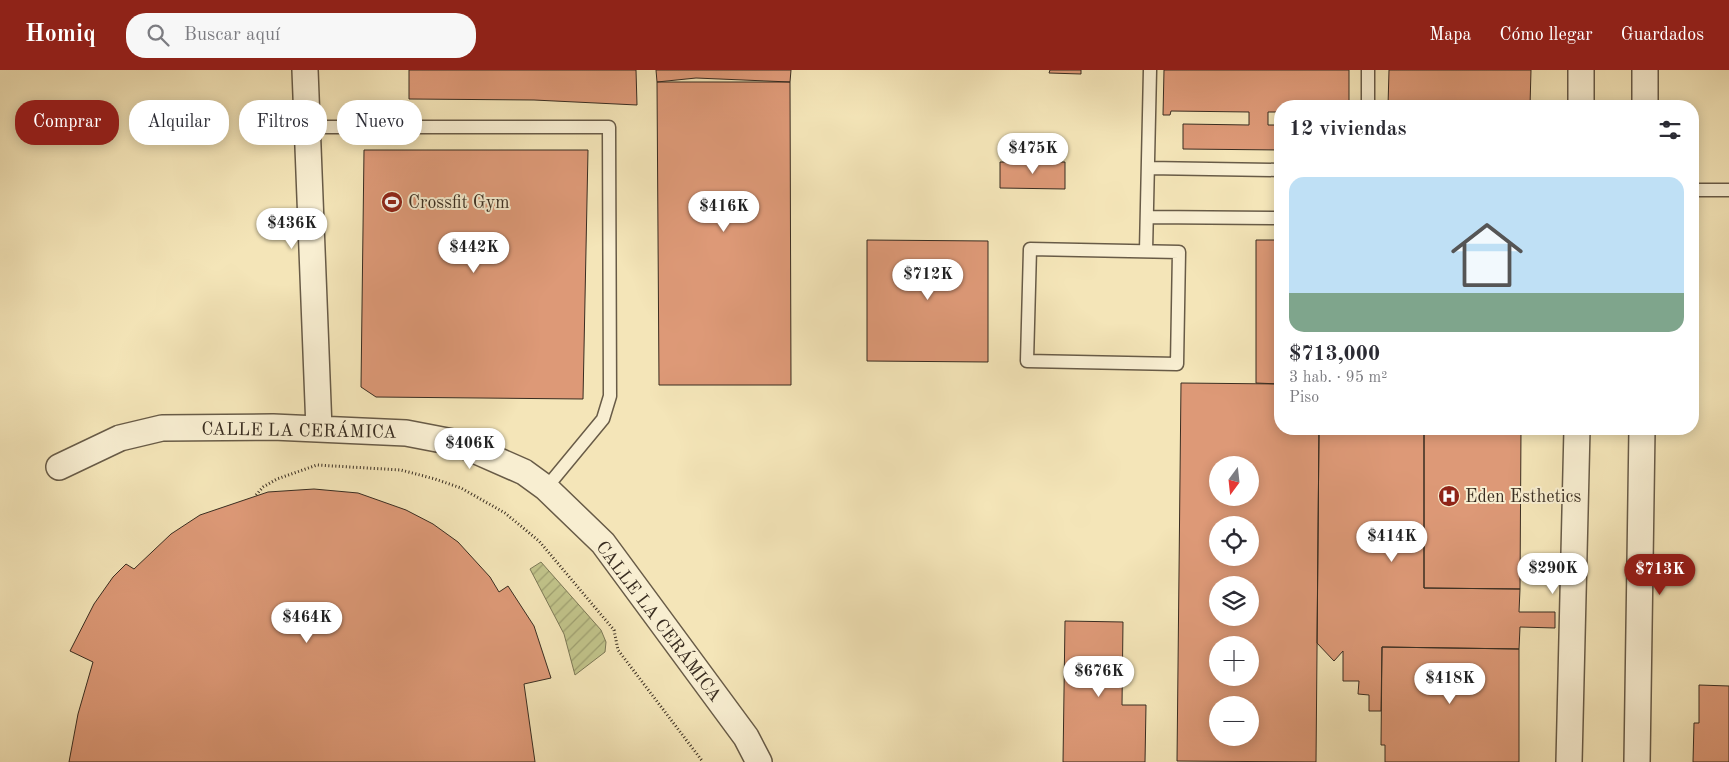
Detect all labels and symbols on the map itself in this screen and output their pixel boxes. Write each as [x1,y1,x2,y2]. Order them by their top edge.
pin: $475K [998,132,1068,175]
sports icon: Crossfit Gym [380,190,404,214]
pin: $416K [689,190,759,233]
place label: Crossfit Gym [408,194,510,212]
pin: $436K [257,208,327,250]
pin: $442K [439,232,509,274]
pin: $712K [893,258,963,301]
street label: CALLE LA CERÁMICA [201,416,397,442]
pin: $406K [435,428,505,470]
north arrow [1209,456,1259,506]
hospital icon: Eden Esthetics [1437,484,1461,508]
place label: Eden Esthetics [1465,488,1581,506]
pin: $414K [1357,520,1427,563]
street label: CALLE LA CERÁMICA [592,536,728,705]
pin: $290K [1518,552,1588,595]
pin: $713K [1625,554,1695,596]
pin: $464K [272,602,342,644]
pin: $676K [1064,656,1134,698]
pin: $418K [1415,662,1485,705]

